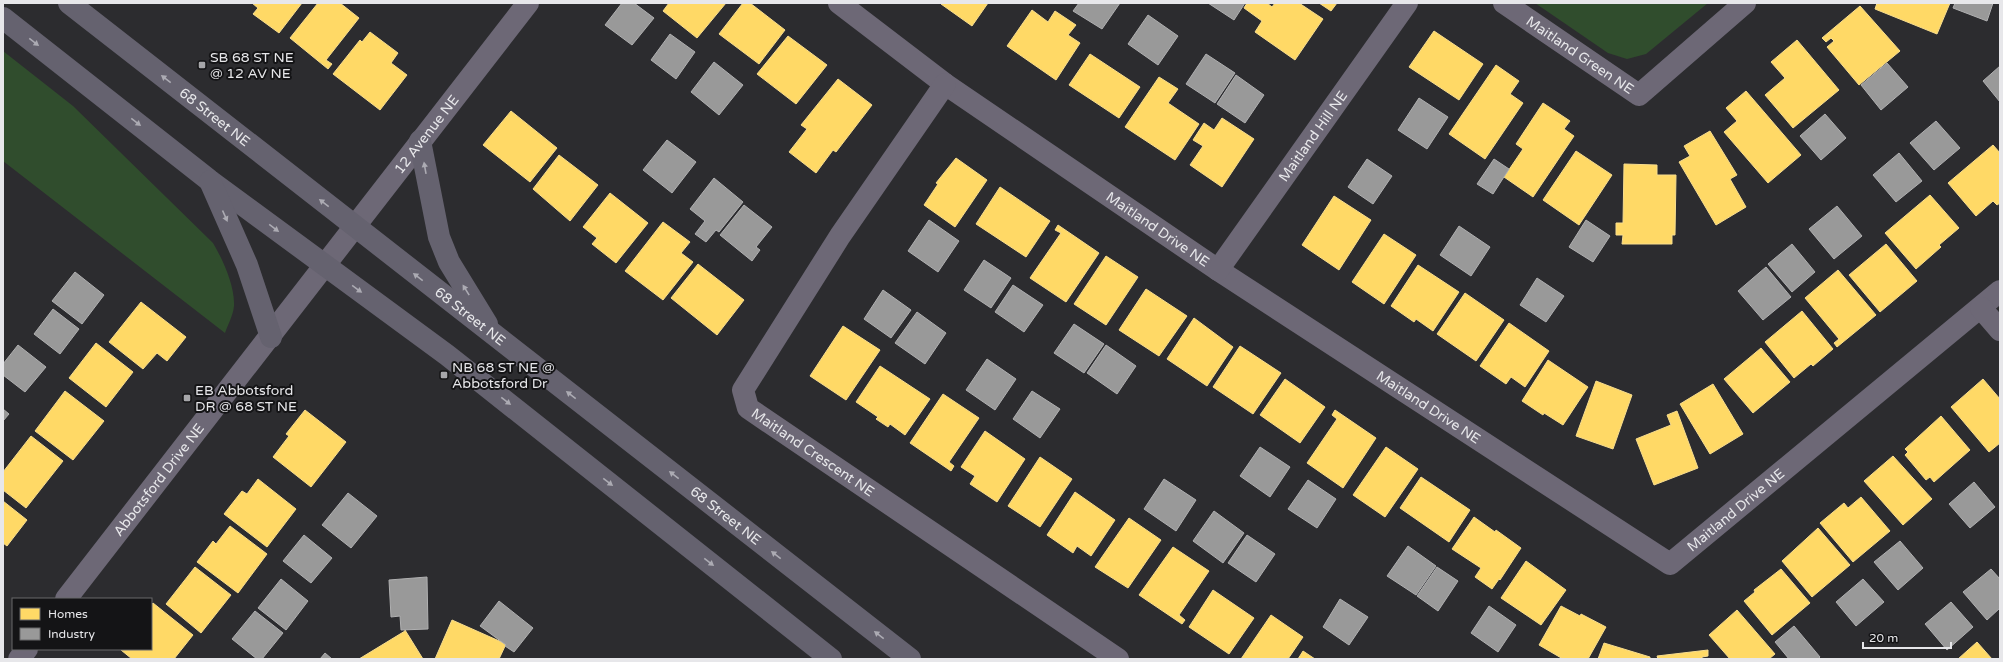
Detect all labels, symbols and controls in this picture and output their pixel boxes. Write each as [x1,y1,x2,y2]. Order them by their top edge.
street label: Maitland Green NE [1523,13,1637,98]
one-way arrow [28,38,39,46]
place label: SB 68 ST NE @ 12 AV NE [210,49,294,82]
marker: SB 68 ST NE @ 12 AV NE [197,60,207,70]
one-way arrow [161,75,172,84]
street label: 68 Street NE [176,84,253,150]
street label: Maitland Hill NE [1275,88,1351,185]
street label: 12 Avenue NE [391,92,463,177]
one-way arrow [130,118,141,127]
one-way arrow [422,162,428,174]
street label: Maitland Drive NE [1103,188,1212,271]
one-way arrow [318,198,329,207]
one-way arrow [222,210,228,221]
one-way arrow [269,224,280,232]
one-way arrow [413,272,424,281]
street label: 68 Street NE [431,284,509,349]
one-way arrow [462,284,469,296]
one-way arrow [352,285,362,293]
place label: NB 68 ST NE @ Abbotsford Dr [452,359,554,392]
street label: Maitland Drive NE [1373,367,1484,448]
marker: NB 68 ST NE @ Abbotsford Dr [439,370,449,380]
place label: EB Abbotsford DR @ 68 ST NE [195,382,297,415]
one-way arrow [566,391,577,400]
marker: EB Abbotsford DR @ 68 ST NE [182,393,192,403]
one-way arrow [500,397,511,405]
street label: Maitland Crescent NE [748,405,878,500]
street label: Abbotsford Drive NE [110,420,208,540]
street label: Maitland Drive NE [1684,465,1788,555]
one-way arrow [668,471,679,480]
one-way arrow [602,477,613,486]
street label: 68 Street NE [687,483,764,549]
one-way arrow [771,551,782,559]
one-way arrow [704,558,715,567]
legend [12,598,152,650]
text: Homes [48,607,88,621]
scale bar [1863,624,1951,650]
text: Industry [48,627,95,641]
one-way arrow [874,631,884,639]
text: 20 m [1869,631,1898,645]

